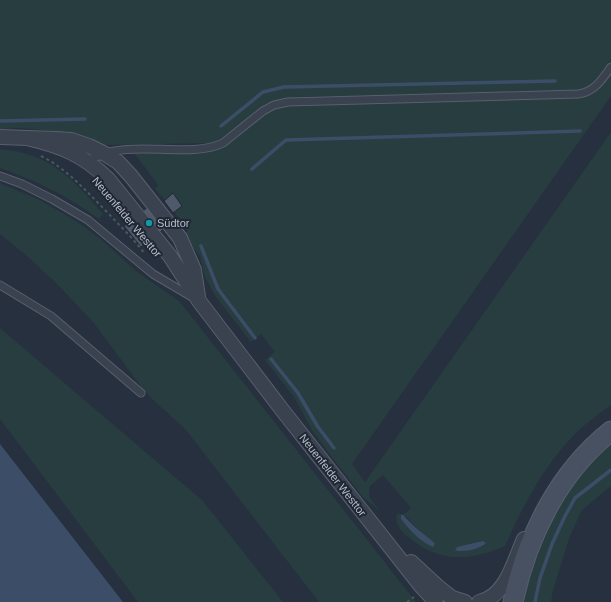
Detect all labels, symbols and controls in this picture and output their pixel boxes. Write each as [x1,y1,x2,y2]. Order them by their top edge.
street label: Neuenfelder Westtor [90,175,164,260]
place label: Südtor [157,217,190,229]
marker: Südtor [144,218,154,228]
street label: Neuenfelder Westtor [297,432,369,519]

